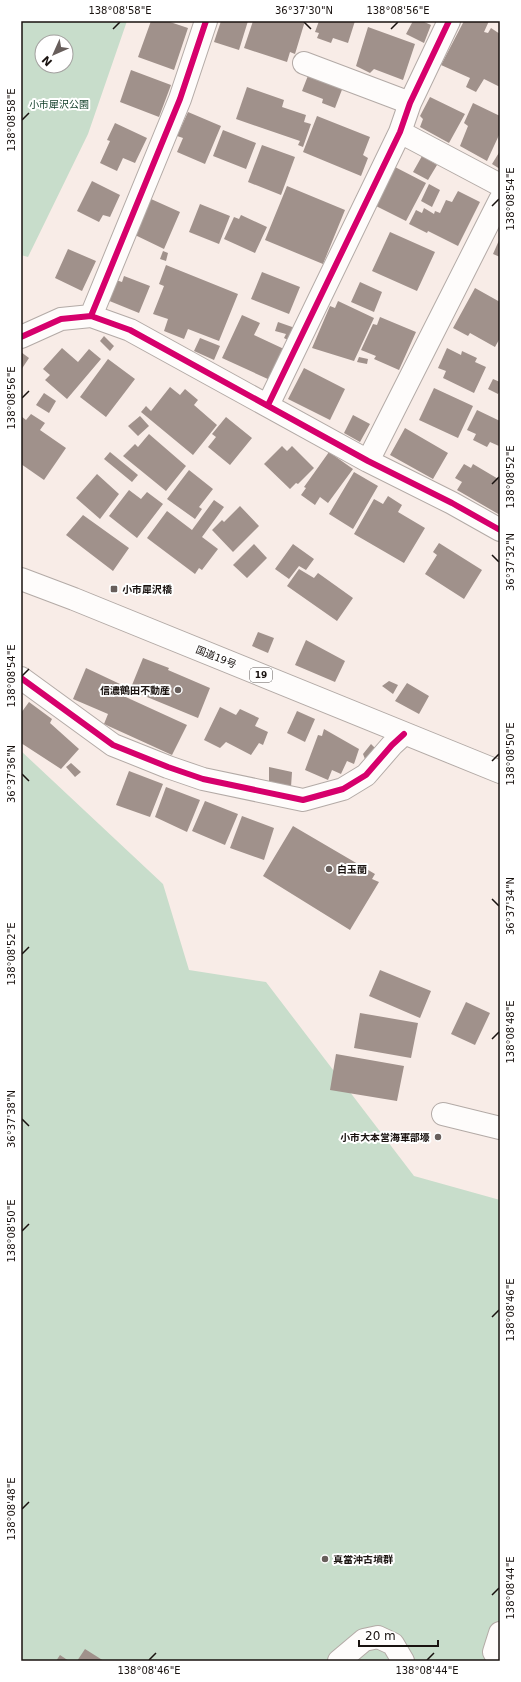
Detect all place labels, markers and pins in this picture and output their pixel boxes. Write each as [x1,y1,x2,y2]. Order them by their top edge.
marker: 小市犀沢橋 [109,584,119,594]
place label: 小市犀沢橋 [122,584,172,595]
place label: 信濃鶴田不動産 [100,685,170,696]
marker: 信濃鶴田不動産 [173,685,183,695]
marker: 白玉蘭 [324,864,334,874]
place label: 白玉蘭 [337,864,367,875]
place label: 小市大本営海軍部壕 [340,1132,430,1143]
marker: 小市大本営海軍部壕 [433,1132,443,1142]
marker: 真當沖古墳群 [320,1554,330,1564]
place label: 真當沖古墳群 [333,1554,393,1565]

